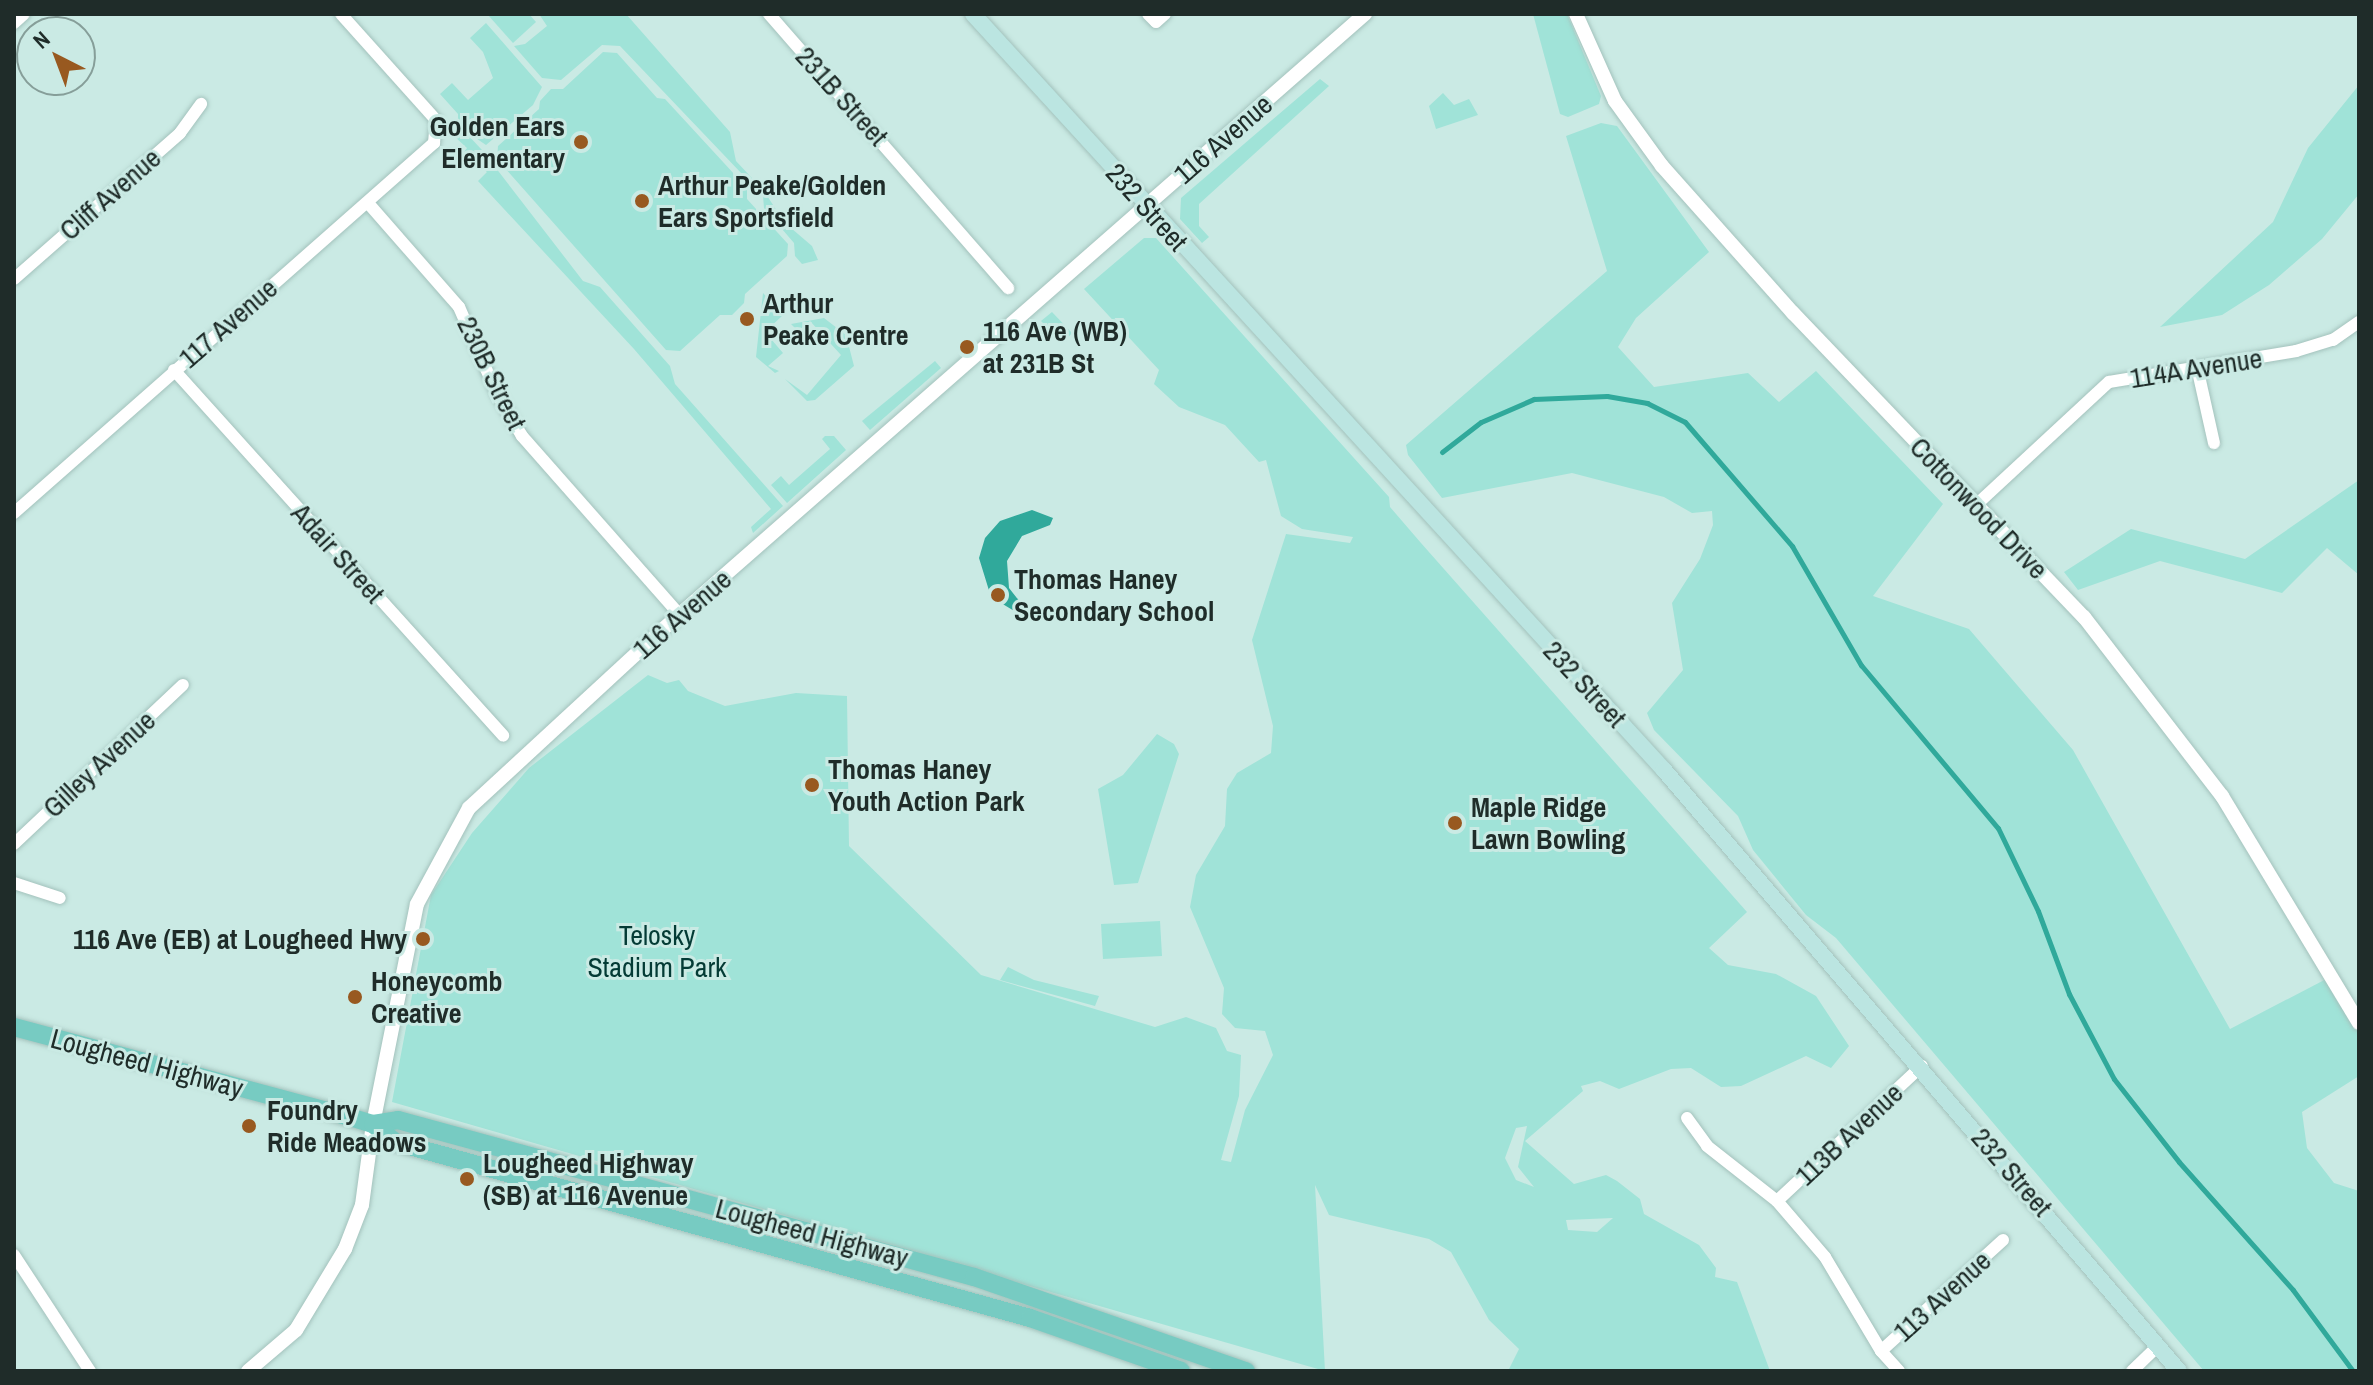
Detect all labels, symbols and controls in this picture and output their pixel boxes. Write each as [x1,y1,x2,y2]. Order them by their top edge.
north arrow [16,16,96,96]
text: N [26,24,56,55]
street label: 231B Street [789,40,895,152]
street label: 116 Avenue [1167,87,1279,191]
place label: Golden Ears Elementary [430,109,565,175]
marker: Golden Ears Elementary [572,133,590,151]
street label: Cliff Avenue [52,141,168,247]
street label: 232 Street [1099,156,1195,258]
place label: Arthur Peake/Golden Ears Sportsfield [658,168,886,234]
marker: Arthur Peake/Golden Ears Sportsfield [633,192,651,210]
street label: 117 Avenue [172,271,284,375]
place label: Arthur Peake Centre [763,286,908,352]
marker: Arthur Peake Centre [738,310,756,328]
street label: 230B Street [450,311,534,435]
place label: 116 Ave (WB) at 231B St [983,314,1128,380]
marker: 116 Ave (WB) at 231B St [958,338,976,356]
street label: 114A Avenue [2126,341,2266,395]
street label: Cottonwood Drive [1903,430,2055,586]
street label: Adair Street [285,496,391,610]
street label: 116 Avenue [626,562,738,666]
place label: Thomas Haney Secondary School [1014,562,1214,628]
marker: Thomas Haney Secondary School [989,586,1007,604]
street label: 232 Street [1537,634,1633,734]
street label: Gilley Avenue [35,703,163,825]
place label: Thomas Haney Youth Action Park [828,752,1025,818]
marker: Thomas Haney Youth Action Park [803,776,821,794]
place label: Maple Ridge Lawn Bowling [1471,790,1625,856]
marker: Maple Ridge Lawn Bowling [1446,814,1464,832]
park label: Telosky Stadium Park [587,918,727,984]
place label: 116 Ave (EB) at Lougheed Hwy [72,922,407,956]
marker: 116 Ave (EB) at Lougheed Hwy [414,930,432,948]
place label: Honeycomb Creative [371,964,502,1030]
marker: Honeycomb Creative [346,988,364,1006]
street label: Lougheed Highway [47,1021,247,1105]
street label: 113B Avenue [1788,1075,1910,1193]
place label: Foundry Ride Meadows [267,1093,426,1159]
marker: Foundry Ride Meadows [238,1115,260,1137]
street label: 232 Street [1965,1121,2059,1223]
place label: Lougheed Highway (SB) at 116 Avenue [483,1146,694,1212]
marker: Lougheed Highway (SB) at 116 Avenue [458,1170,476,1188]
street label: Lougheed Highway [712,1191,912,1275]
street label: 113 Avenue [1886,1243,1998,1349]

